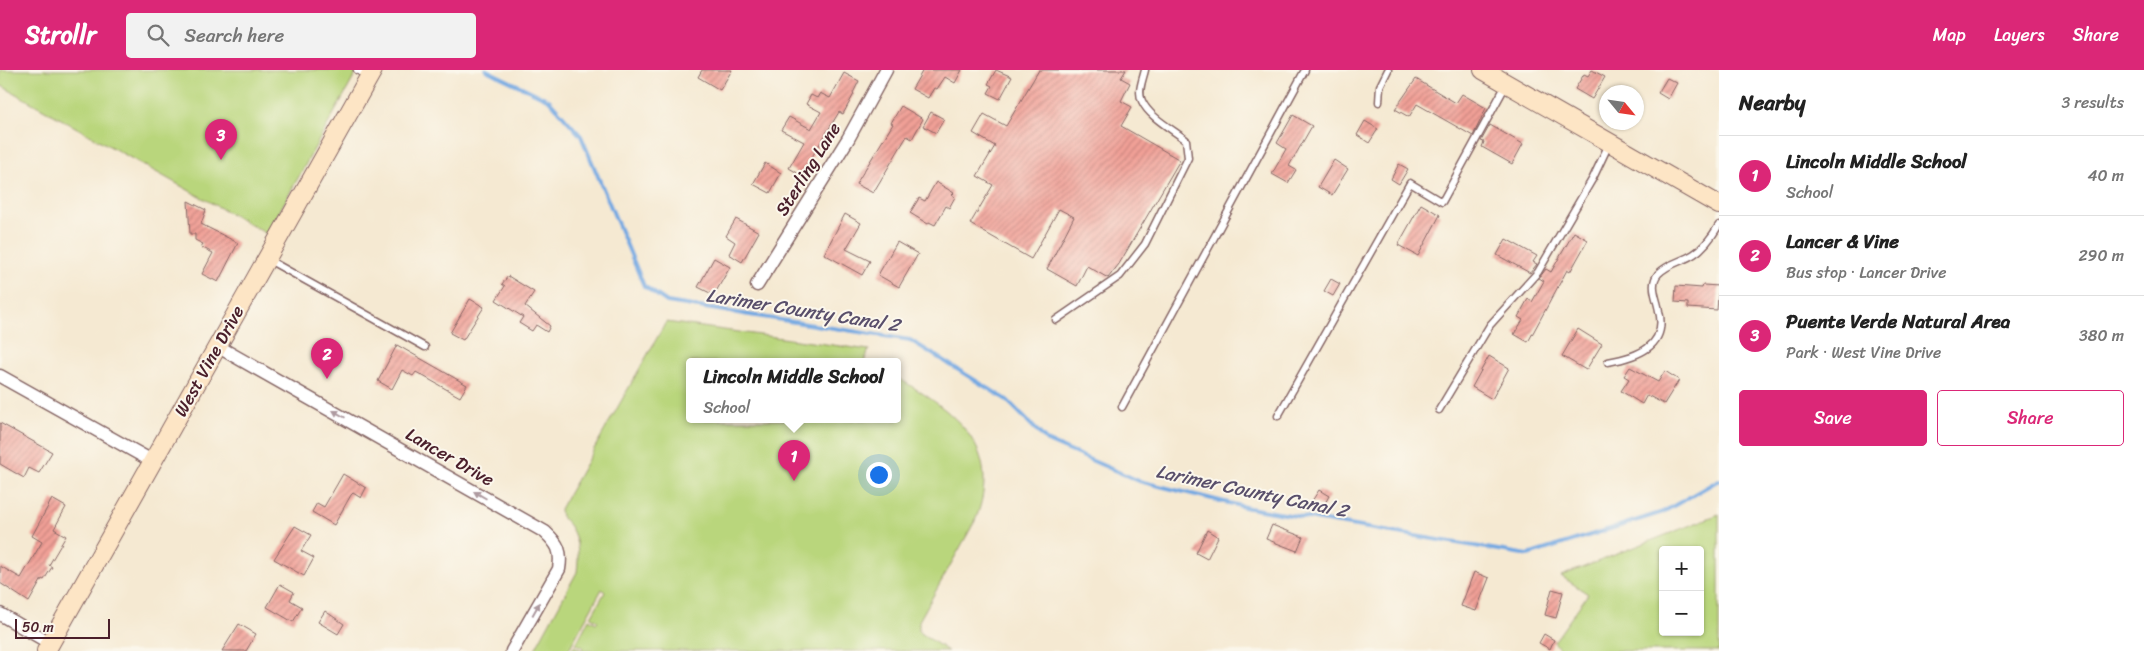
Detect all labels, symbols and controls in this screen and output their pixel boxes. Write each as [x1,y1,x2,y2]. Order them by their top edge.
search box [126,13,476,58]
text: Strollr [25,14,96,56]
text: Search here [184,19,284,52]
text: Map [1933,19,1966,51]
text: Layers [1994,19,2045,51]
text: Share [2073,19,2119,51]
icon: search [144,21,172,49]
text: Nearby [1739,84,1805,122]
north arrow [1599,85,1644,130]
text: 3 results [2061,88,2124,117]
street label: Sterling Lane [766,116,850,222]
pin: 3 [205,119,237,160]
text: Lincoln Middle School [1786,145,1967,178]
text: 1 [1752,161,1758,190]
text: 40 m [2087,161,2124,190]
text: School [1786,178,1833,207]
text: Lancer & Vine [1786,225,1899,258]
text: 2 [1750,241,1760,270]
text: 290 m [2078,241,2124,270]
text: Bus stop · Lancer Drive [1786,258,1946,287]
water label: Larimer County Canal 2 [704,278,905,342]
street label: West Vine Drive [165,299,253,423]
text: Puente Verde Natural Area [1786,305,2010,338]
text: 3 [1751,321,1759,350]
text: 380 m [2079,321,2124,350]
pin: 2 [311,338,343,379]
text: Park · West Vine Drive [1786,338,1941,367]
popup [686,358,901,423]
text: Lincoln Middle School [703,360,884,393]
button: Save [1739,390,1927,446]
button: Share [1937,390,2124,446]
text: School [703,393,750,422]
one-way arrow [333,410,346,419]
street label: Lancer Drive [400,419,500,495]
pin: 1 [778,440,810,481]
water label: Larimer County Canal 2 [1153,455,1354,528]
your location [866,462,892,488]
one-way arrow [474,491,487,500]
map controls [1659,546,1704,636]
button: + [1659,546,1704,591]
button: − [1659,591,1704,636]
one-way arrow [532,602,541,615]
text: 50 m [22,615,54,640]
scale bar [15,616,110,639]

